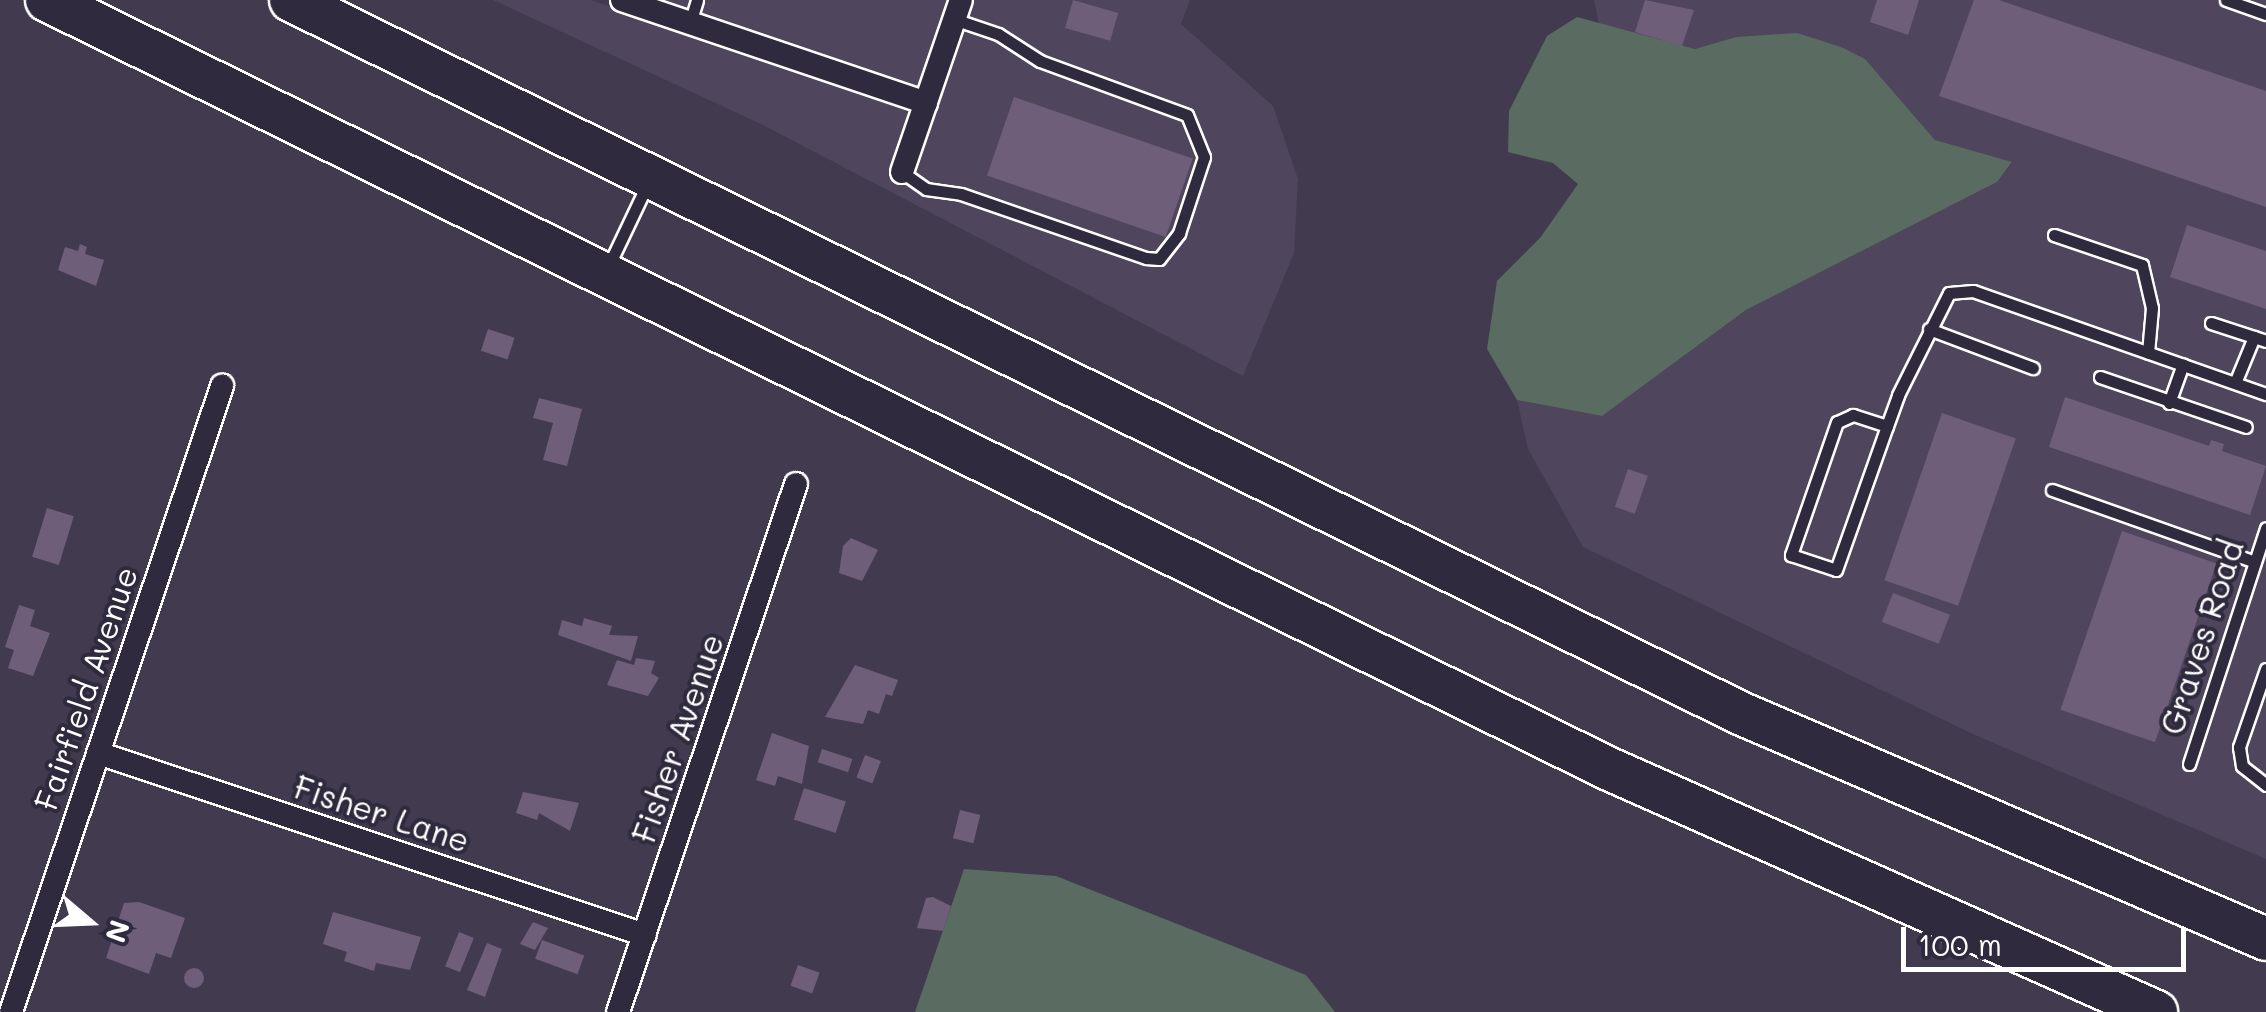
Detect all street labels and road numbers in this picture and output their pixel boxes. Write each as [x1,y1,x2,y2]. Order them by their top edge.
street label: Graves Road [2152,535,2250,739]
street label: Fairfield Avenue [25,561,145,815]
street label: Fisher Avenue [623,629,731,847]
street label: Fisher Lane [290,767,474,859]

